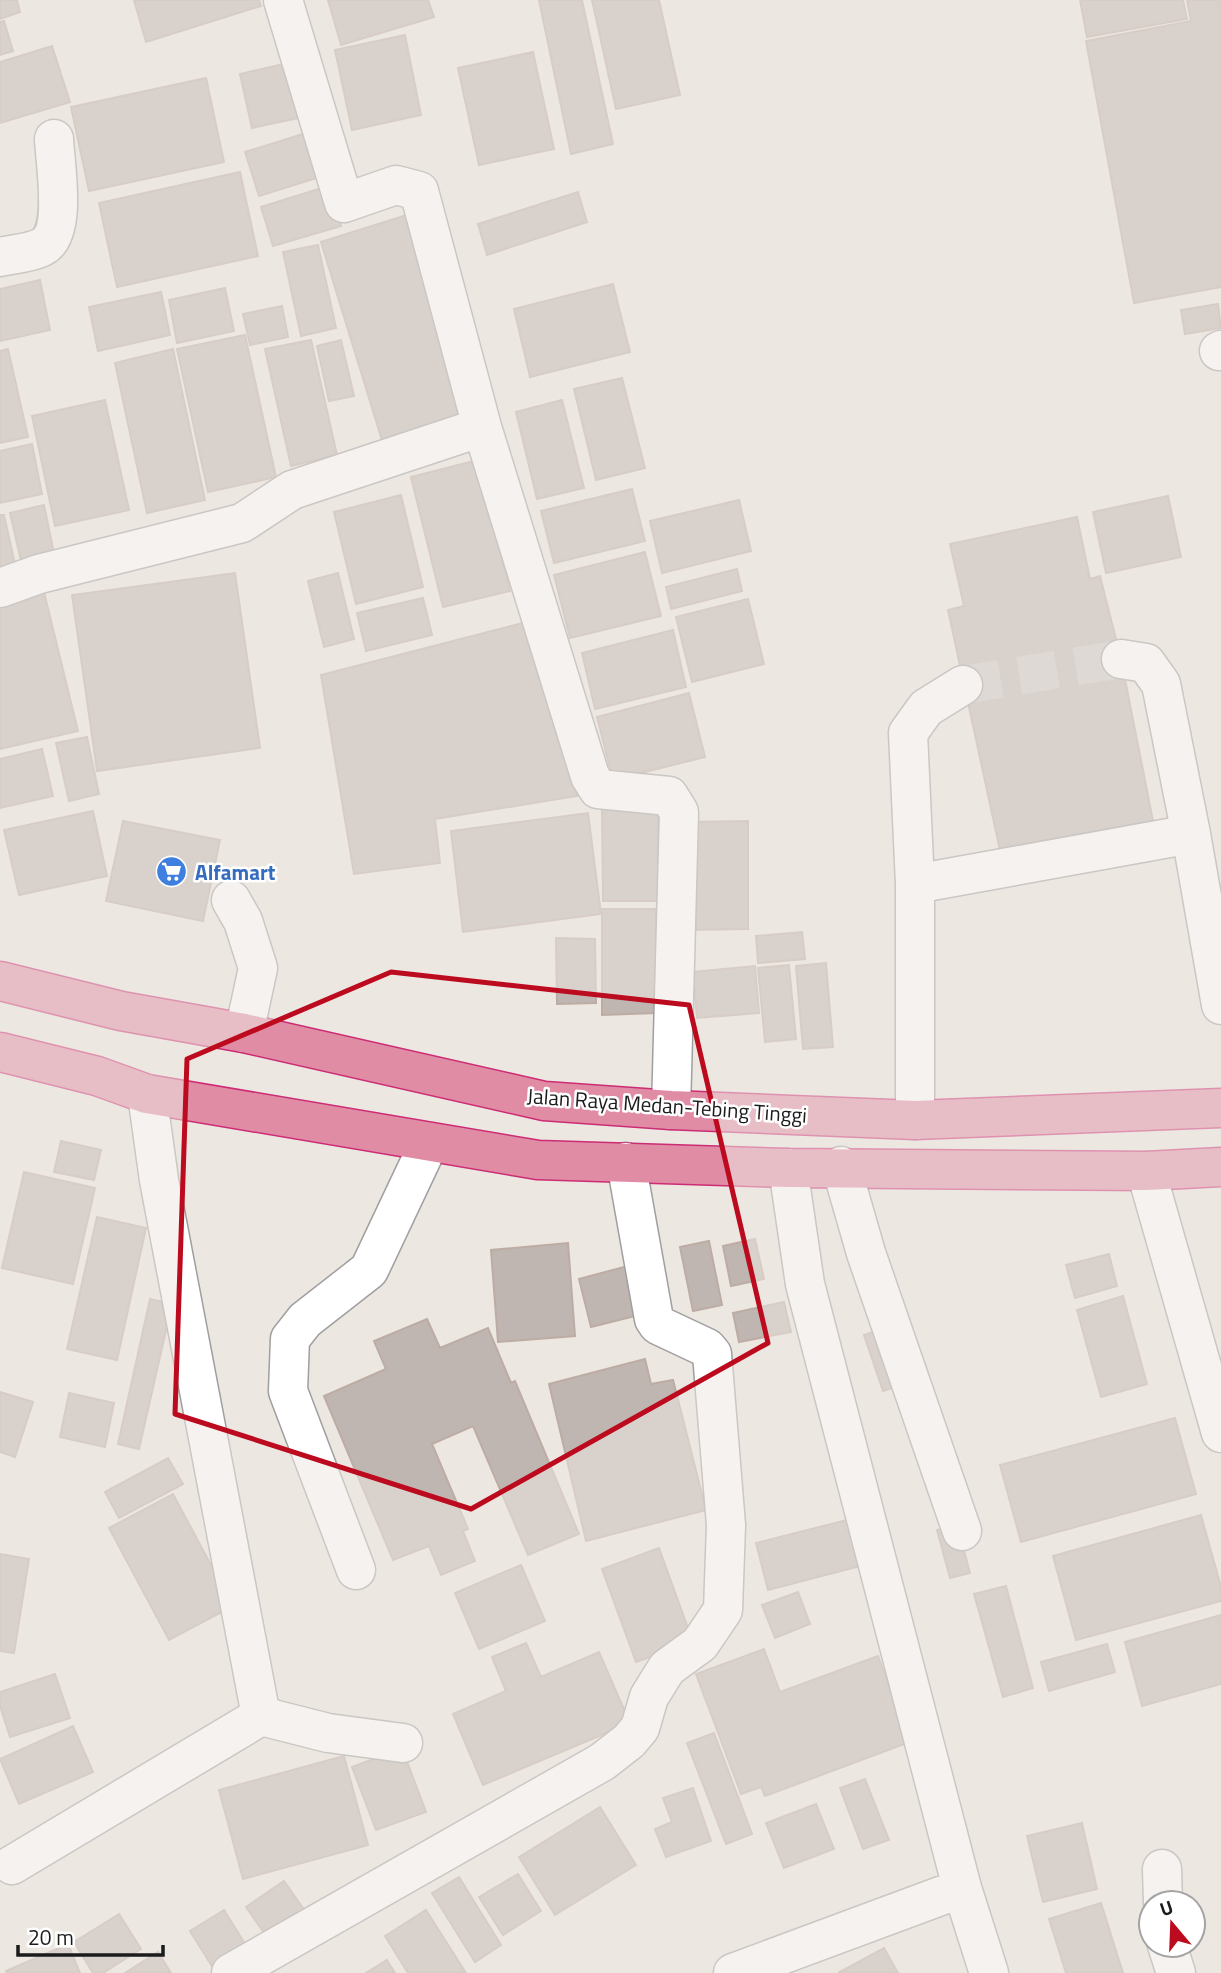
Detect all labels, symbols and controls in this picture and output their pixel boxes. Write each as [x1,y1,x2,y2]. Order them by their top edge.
supermarket icon: Alfamart [155,855,189,889]
place label: Alfamart [195,856,276,888]
street label: Jalan Raya Medan-Tebing Tinggi [526,1079,808,1131]
north arrow [1137,1889,1207,1959]
text: U [1156,1892,1177,1923]
scale bar [18,1913,163,1957]
text: 20 m [28,1921,74,1953]

